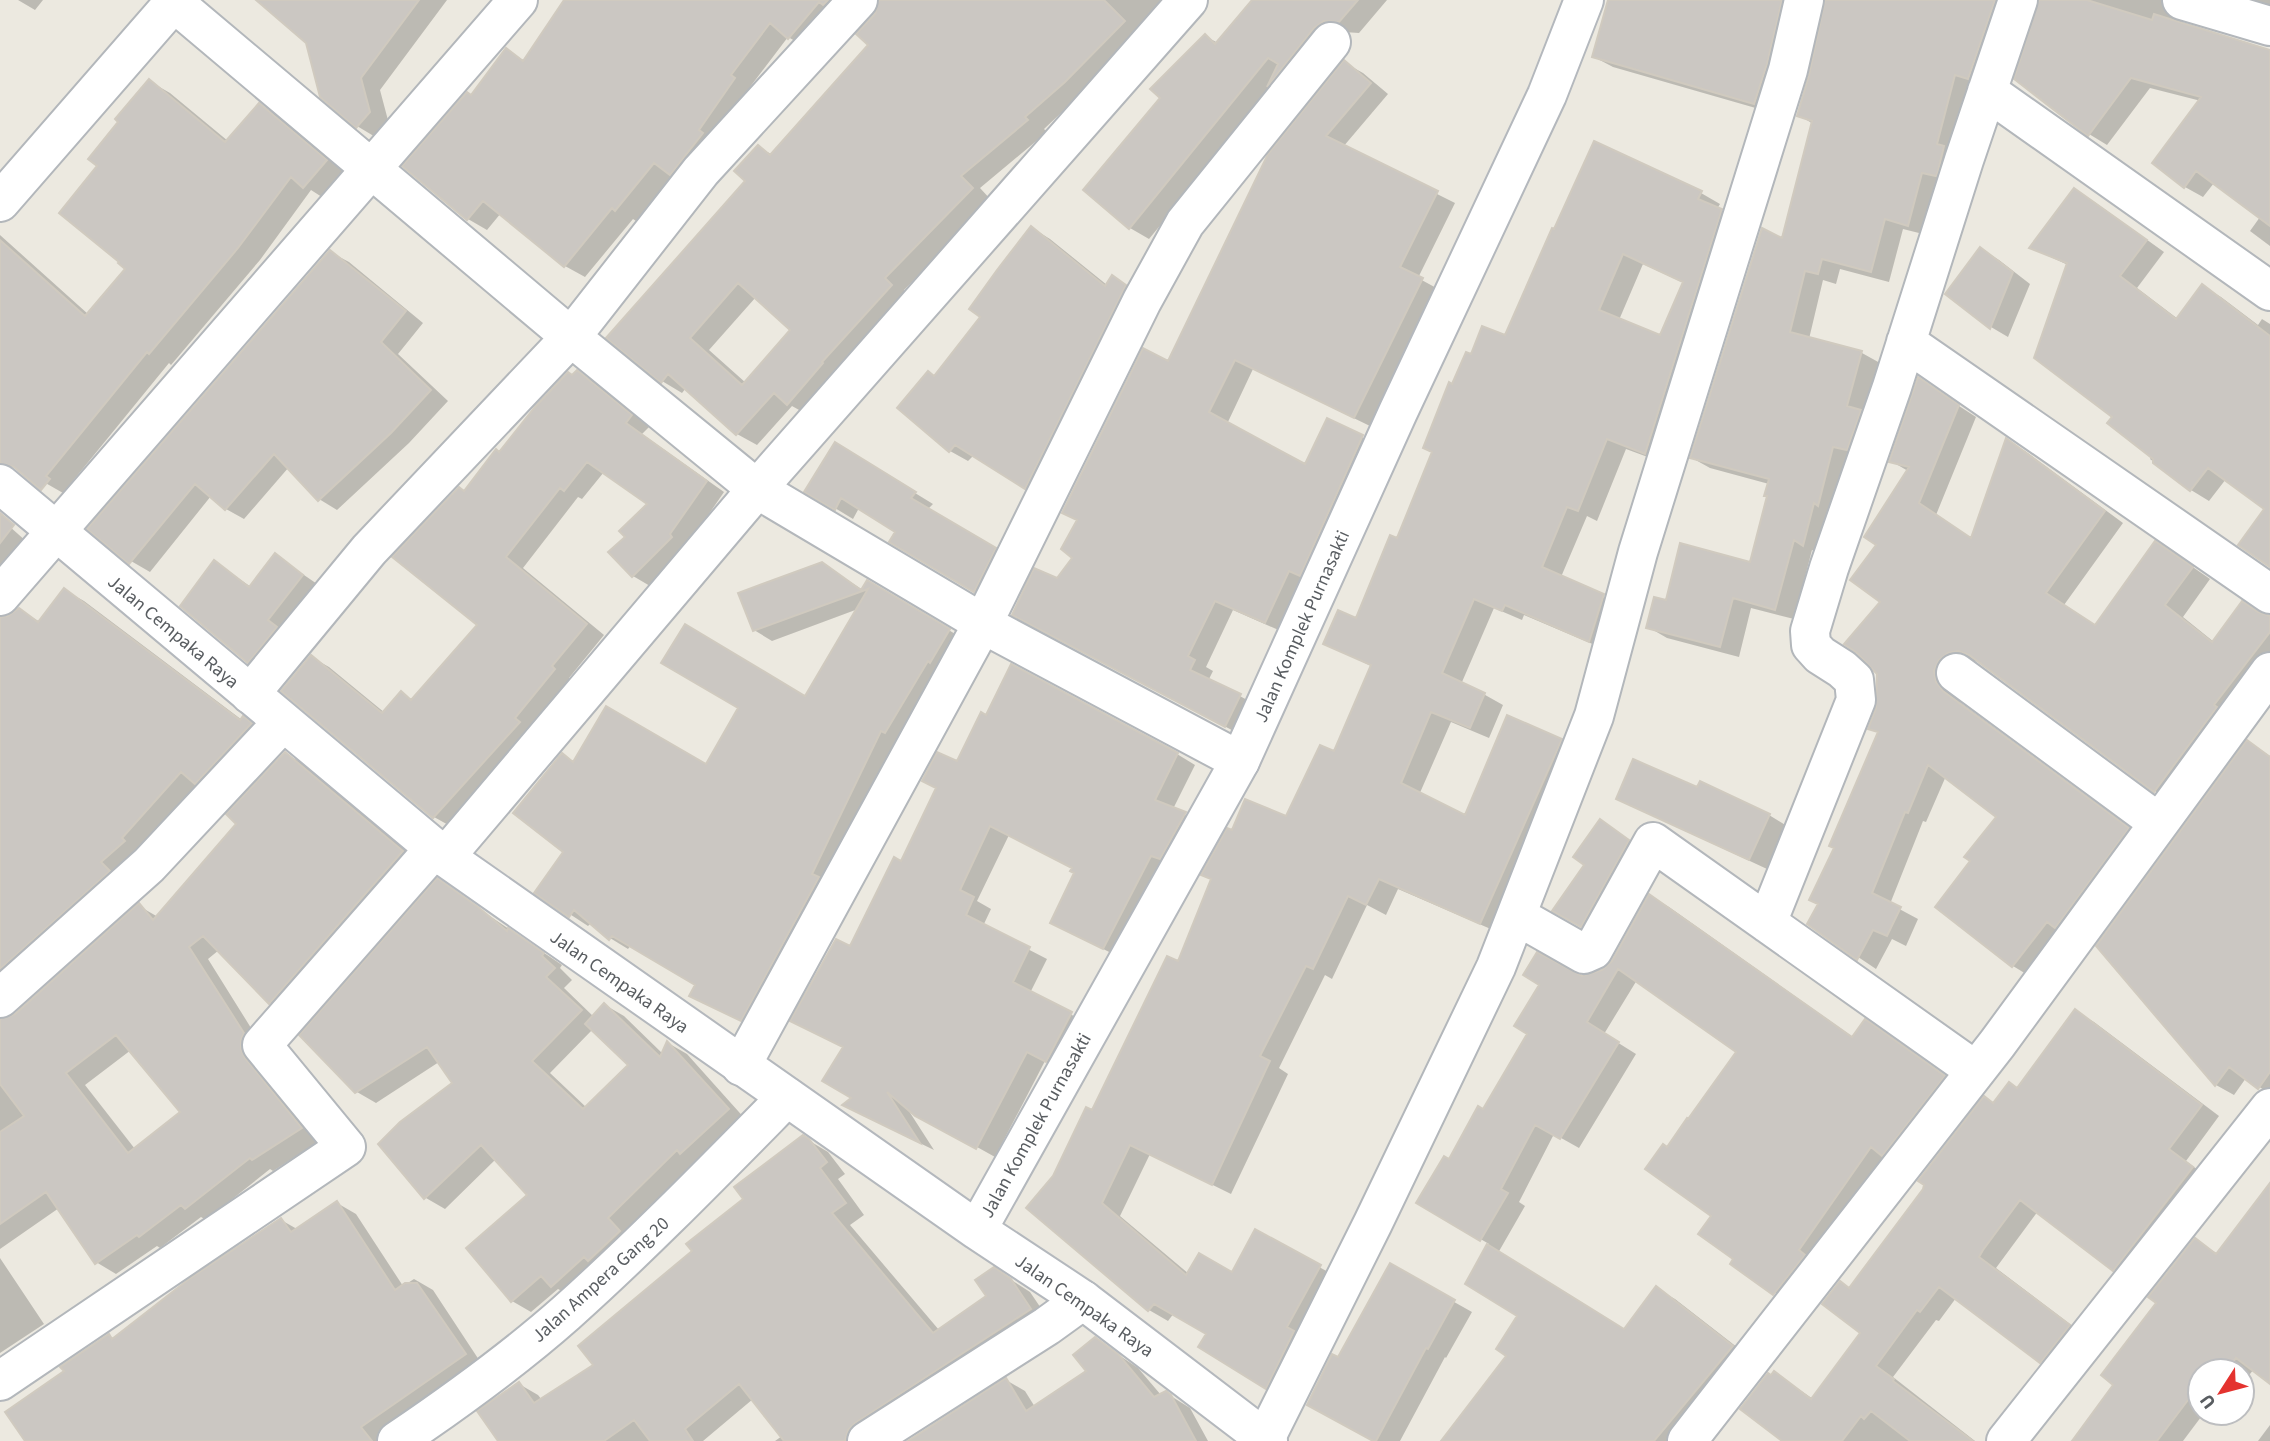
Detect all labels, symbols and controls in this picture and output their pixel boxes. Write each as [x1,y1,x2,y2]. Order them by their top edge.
street label: Jalan Komplek Purnasakti [1248,526,1357,727]
street label: Jalan Cempaka Raya [101,569,245,695]
street label: Jalan Cempaka Raya [544,924,694,1040]
street label: Jalan Komplek Purnasakti [974,1028,1098,1223]
street label: Jalan Ampera Gang 20 [526,1211,676,1349]
street label: Jalan Cempaka Raya [1009,1248,1159,1364]
north arrow [2186,1357,2256,1427]
text: U [2194,1388,2223,1414]

